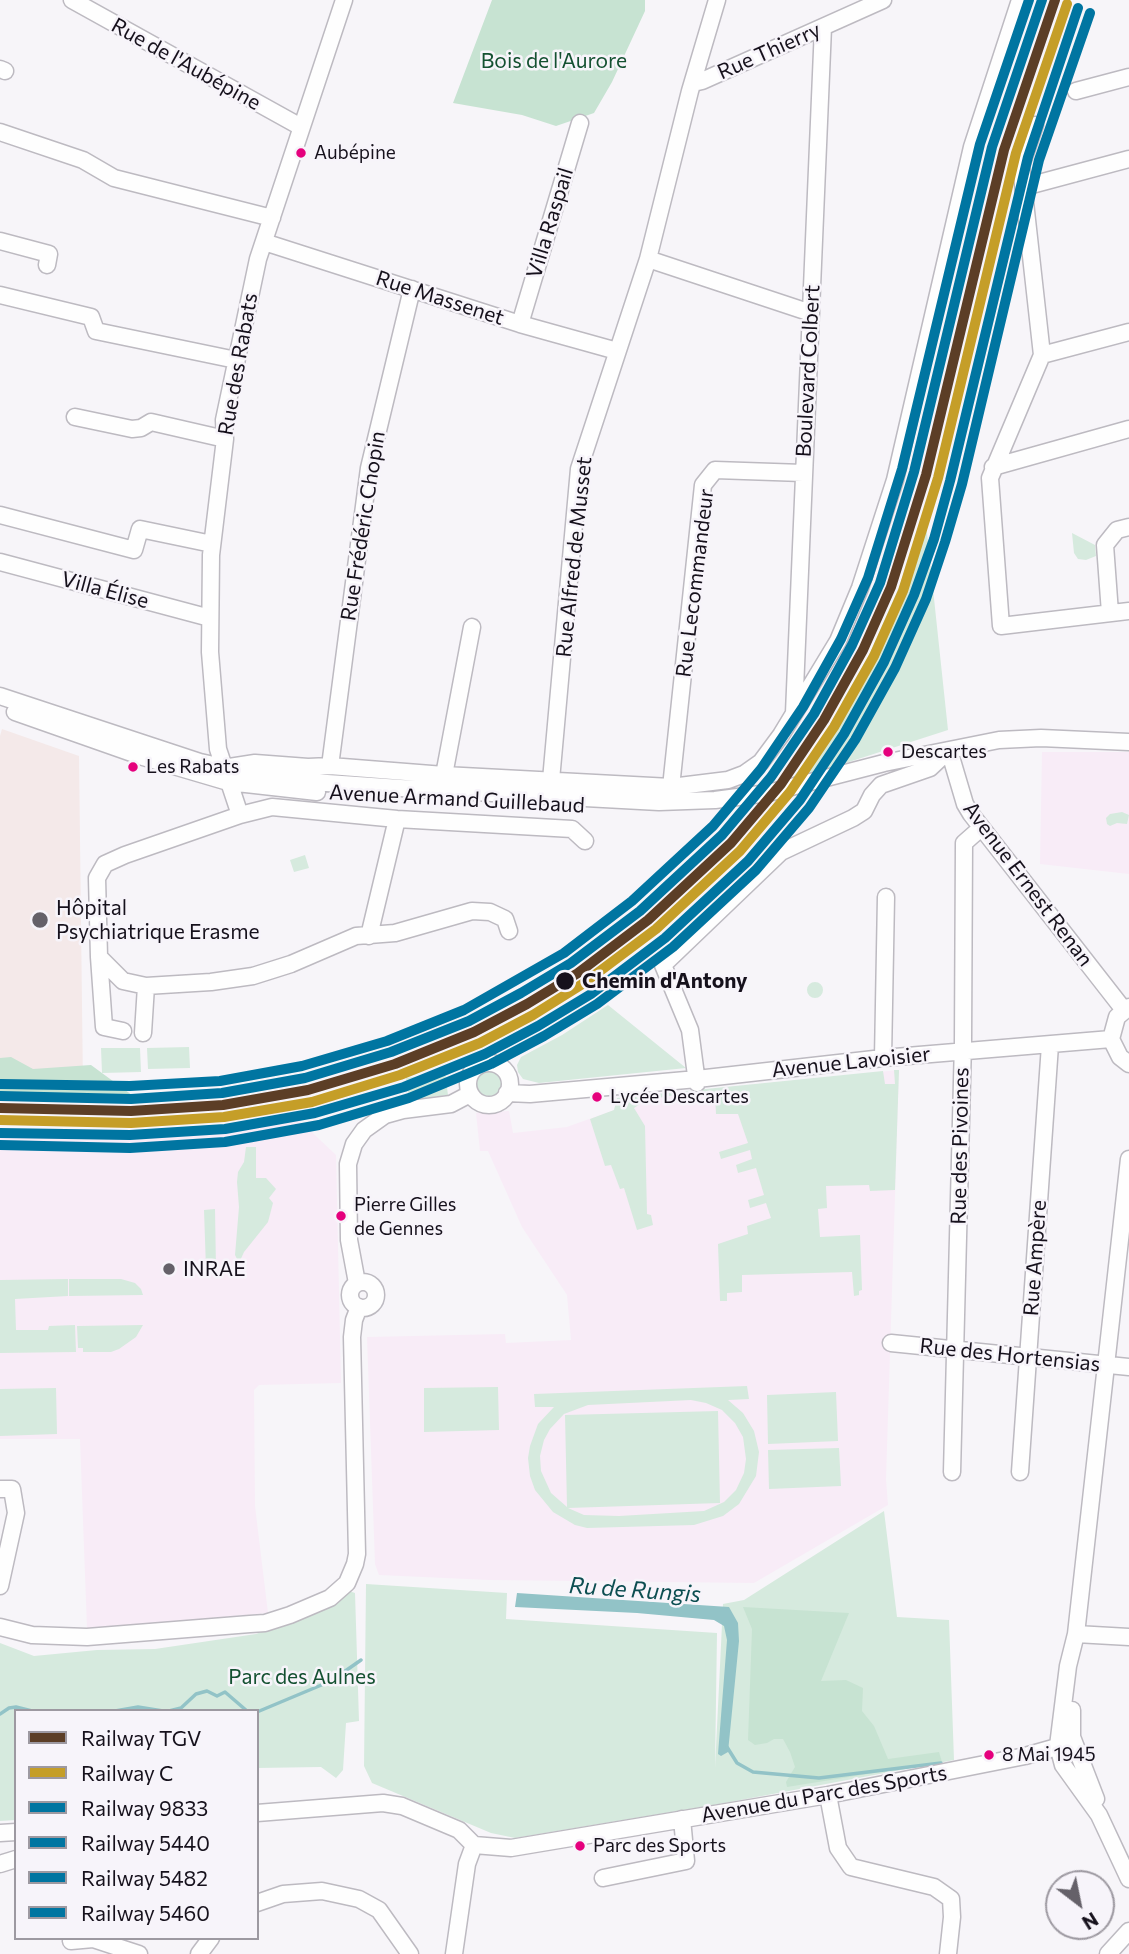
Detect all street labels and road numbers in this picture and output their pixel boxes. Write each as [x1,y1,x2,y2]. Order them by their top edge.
street label: Rue de l'Aubépine [107,13,265,115]
street label: Rue Thierry [713,17,825,85]
street label: Villa Raspail [521,165,579,281]
street label: Rue Massenet [373,265,507,331]
street label: Boulevard Colbert [791,284,825,458]
street label: Rue des Rabats [213,291,263,437]
street label: Rue Frédéric Chopin [336,429,390,623]
street label: Rue Alfred de Musset [551,455,597,659]
street label: Rue Lecommandeur [671,487,719,679]
street label: Villa Élise [59,566,151,614]
street label: Avenue Armand Guillebaud [329,780,585,818]
street label: Avenue Ernest Renan [958,797,1098,971]
street label: Avenue Lavoisier [770,1041,932,1083]
street label: Rue des Pivoines [946,1067,974,1225]
street label: Rue Ampère [1018,1199,1052,1317]
street label: Rue des Hortensias [919,1333,1101,1377]
street label: Avenue du Parc des Sports [699,1760,949,1828]

